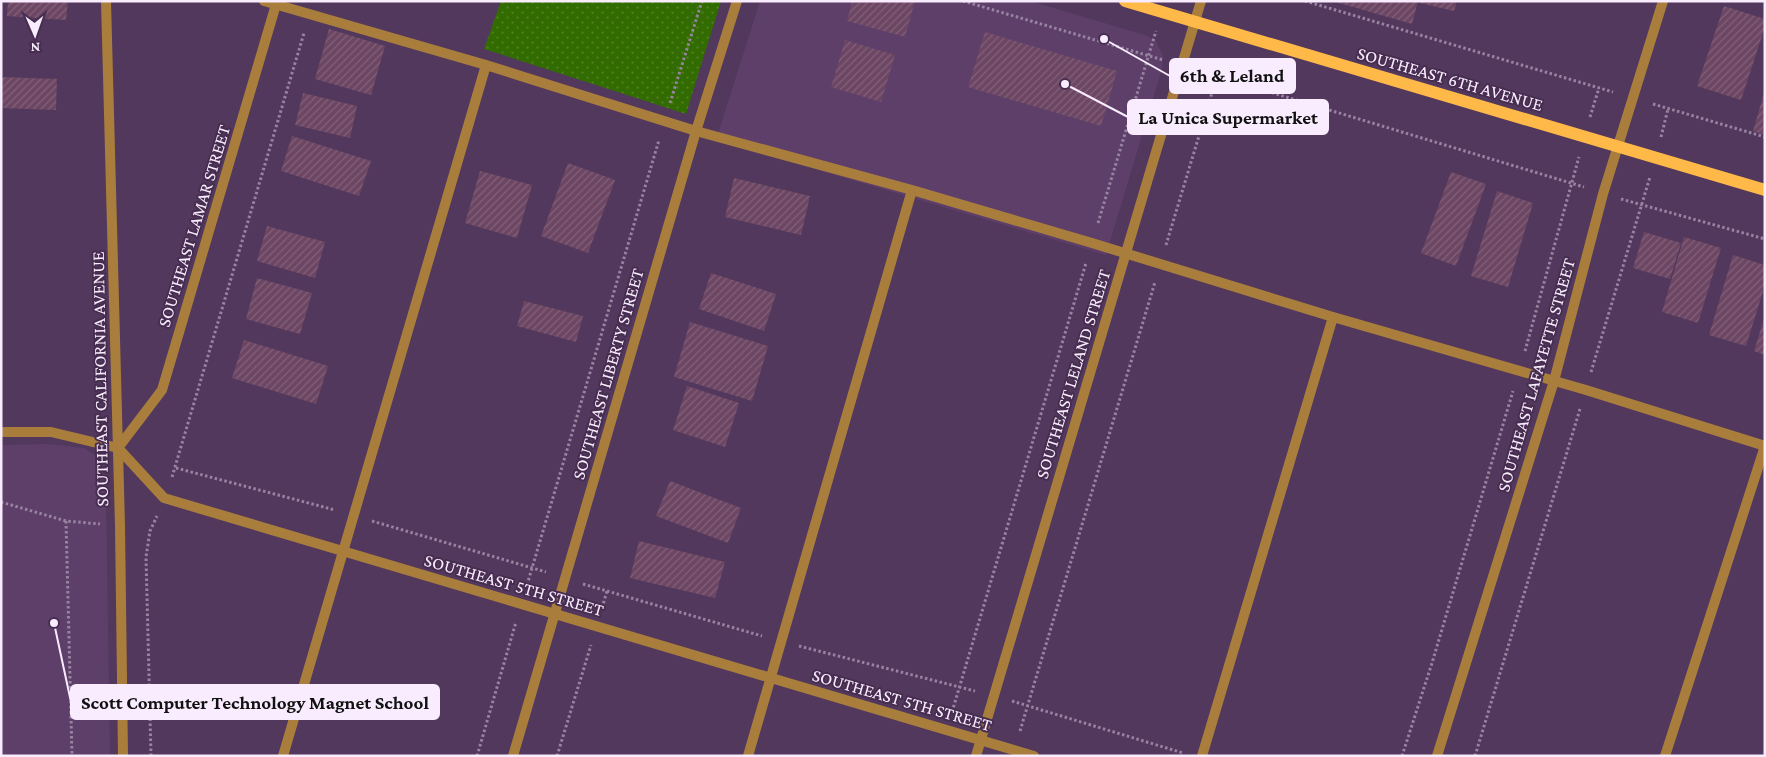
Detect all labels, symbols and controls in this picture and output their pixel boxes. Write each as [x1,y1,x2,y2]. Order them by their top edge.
north arrow [10,10,60,60]
text: N [30,40,41,56]
street label: SOUTHEAST 6TH AVENUE [1355,43,1545,115]
callout: 6th & Leland [1170,59,1295,93]
text: 6th & Leland [1180,65,1285,86]
callout: La Unica Supermarket [1128,100,1328,134]
text: La Unica Supermarket [1138,107,1318,128]
street label: SOUTHEAST LAMAR STREET [154,122,234,329]
street label: SOUTHEAST CALIFORNIA AVENUE [88,251,112,507]
street label: SOUTHEAST LAFAYETTE STREET [1493,256,1579,494]
street label: SOUTHEAST LIBERTY STREET [568,266,648,482]
street label: SOUTHEAST LELAND STREET [1032,267,1114,481]
street label: SOUTHEAST 5TH STREET [422,550,606,620]
street label: SOUTHEAST 5TH STREET [810,665,994,735]
callout: Scott Computer Technology Magnet School [71,685,439,719]
text: Scott Computer Technology Magnet School [81,692,429,713]

